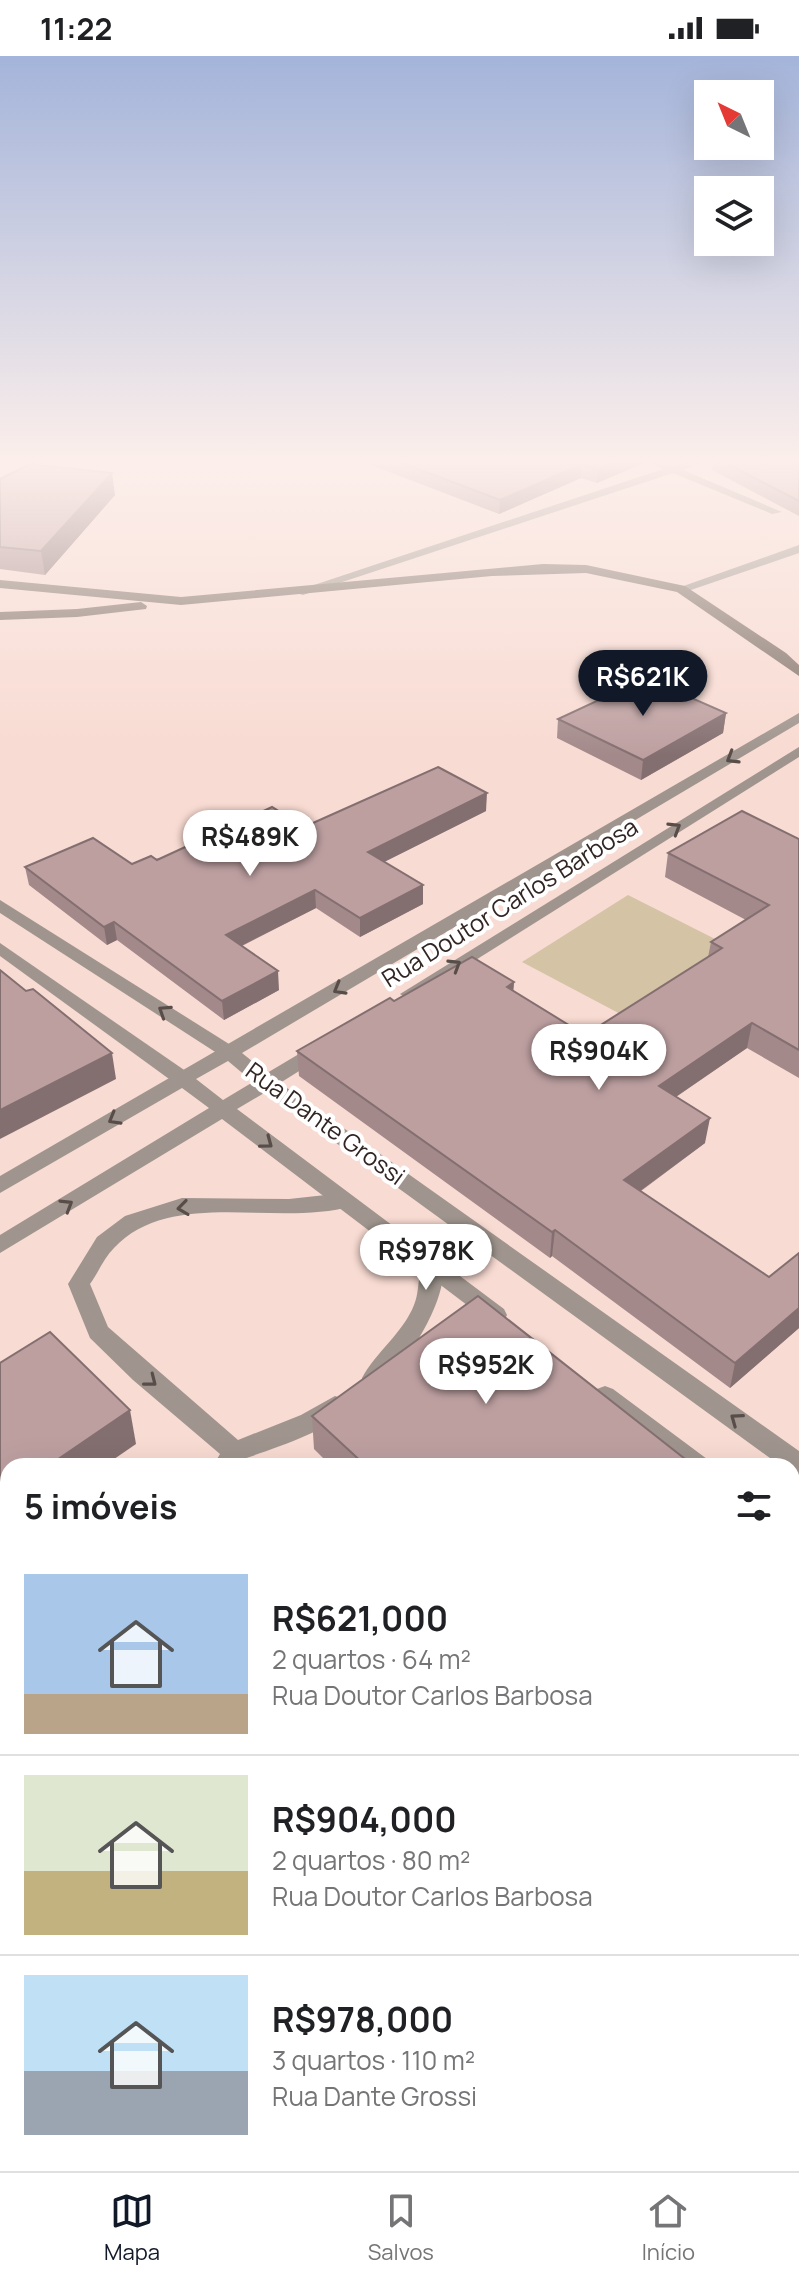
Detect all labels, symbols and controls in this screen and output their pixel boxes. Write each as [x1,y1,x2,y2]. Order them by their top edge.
text: 11:22 [40,8,112,49]
north arrow [694,80,774,160]
map controls [694,80,774,256]
button: layers [694,176,774,256]
pin: R$621K [578,650,708,718]
text: R$621K [596,658,690,694]
one-way arrow [726,748,741,763]
street label: Rua Doutor Carlos Barbosa [375,809,643,994]
pin: R$489K [185,810,315,878]
text: R$489K [201,818,299,854]
one-way arrow [666,822,681,837]
one-way arrow [446,960,461,975]
one-way arrow [333,979,348,995]
one-way arrow [158,1005,173,1020]
pin: R$904K [534,1024,664,1092]
text: R$904K [549,1032,649,1068]
street label: Rua Dante Grossi [240,1054,412,1192]
one-way arrow [108,1109,123,1125]
one-way arrow [259,1133,273,1147]
one-way arrow [58,1199,73,1215]
one-way arrow [176,1199,189,1216]
pin: R$978K [361,1224,491,1292]
text: R$978K [378,1232,474,1268]
pin: R$952K [421,1338,551,1406]
text: R$952K [438,1346,534,1382]
one-way arrow [143,1372,157,1386]
one-way arrow [730,1415,744,1429]
text: 5 imóveis [24,1483,177,1529]
icon: filters [732,1484,776,1528]
text: R$621,000 [272,1595,448,1641]
icon: home [88,1606,184,1702]
text: 2 quartos · 64 m² [272,1641,471,1677]
text: Rua Doutor Carlos Barbosa [272,1677,593,1713]
text: R$904,000 [272,1796,457,1842]
icon: home [88,1807,184,1903]
text: 2 quartos · 80 m² [272,1842,470,1878]
text: Rua Doutor Carlos Barbosa [272,1878,593,1914]
text: R$978,000 [272,1996,453,2042]
icon: home [88,2007,184,2103]
text: 3 quartos · 110 m² [272,2042,475,2078]
text: Rua Dante Grossi [272,2078,477,2114]
tab: Mapa [104,2189,160,2267]
tab: Salvos [368,2189,434,2267]
tab: Início [642,2189,695,2267]

